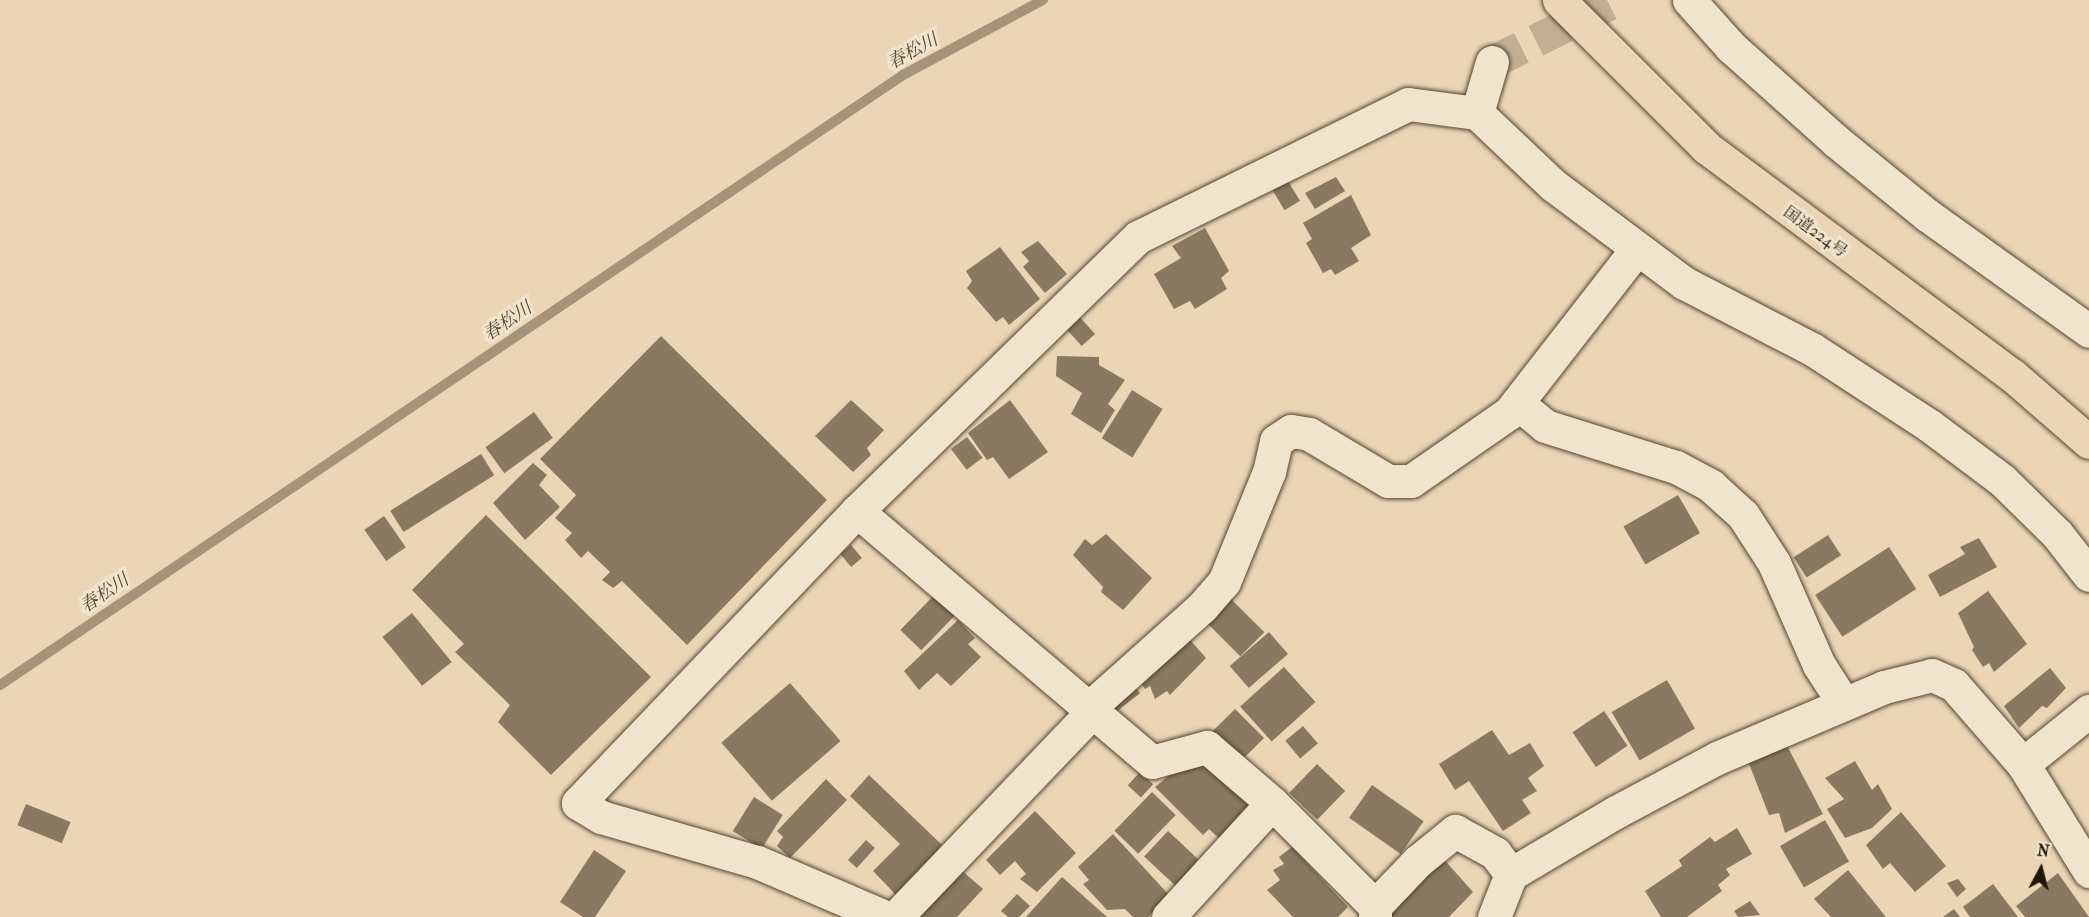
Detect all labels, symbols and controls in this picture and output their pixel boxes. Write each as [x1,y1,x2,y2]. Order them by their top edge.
water label: 春松川 [884,29,942,75]
street label: 国道224号 [1779,203,1851,261]
water label: 春松川 [480,298,536,346]
water label: 春松川 [77,570,133,618]
north arrow [2011,839,2071,899]
text: N [2036,840,2050,861]

